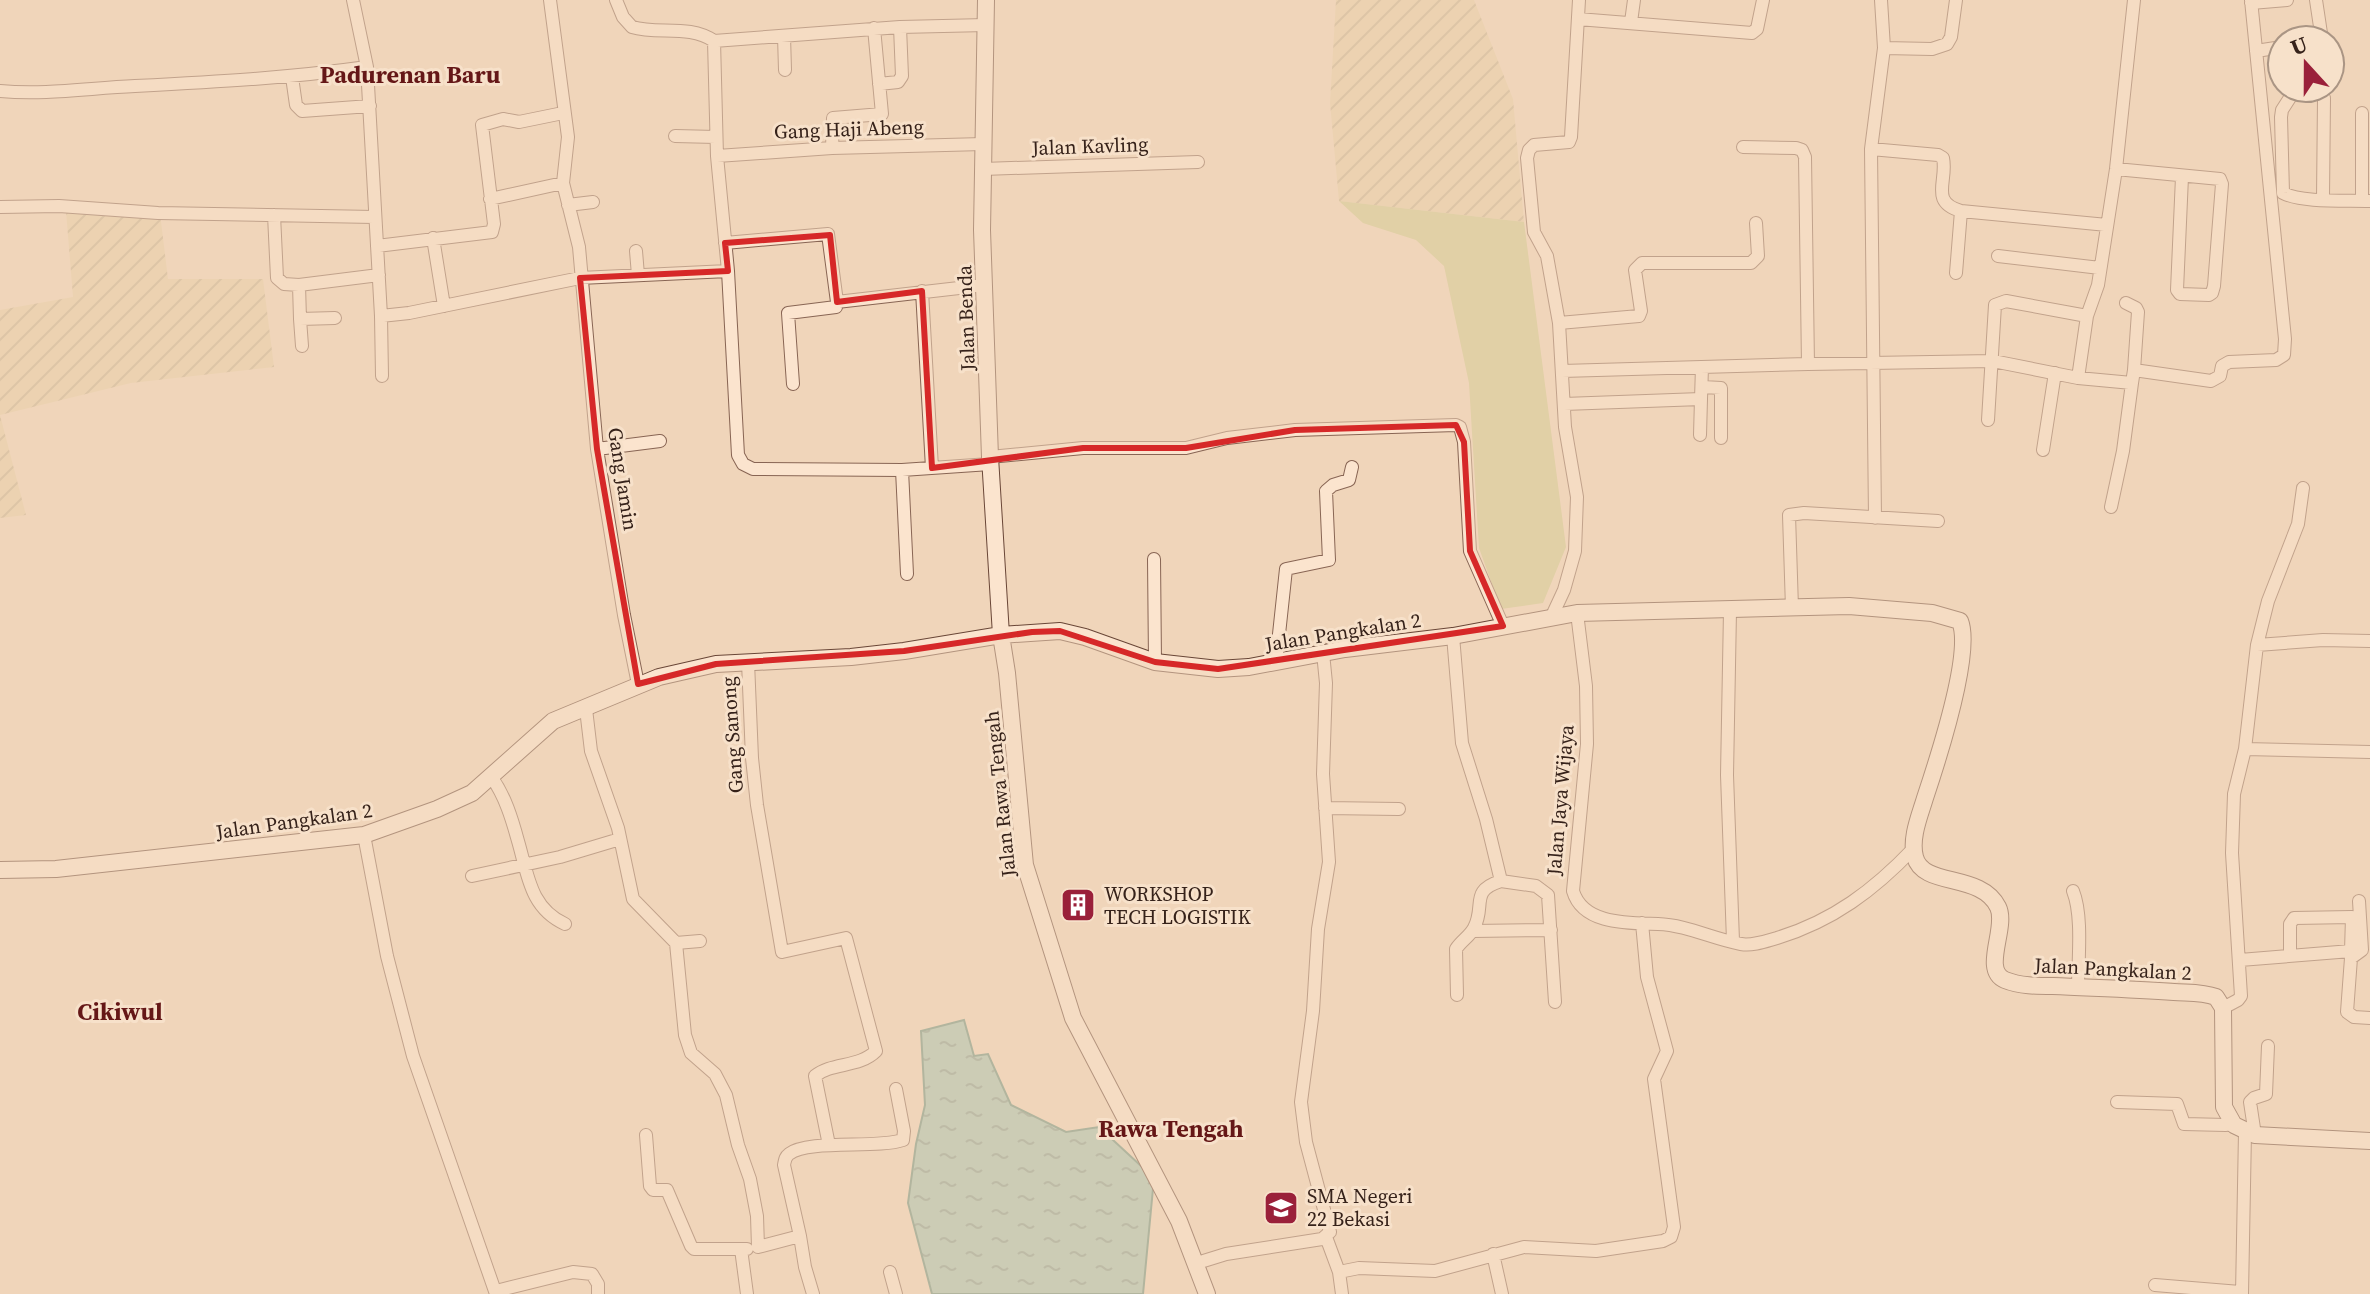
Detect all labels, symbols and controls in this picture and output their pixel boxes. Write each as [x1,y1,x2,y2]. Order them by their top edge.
north arrow [2266,24,2346,104]
text: U [2286,28,2312,62]
district label: Padurenan Baru [320,58,501,91]
street label: Gang Haji Abeng [774,112,924,146]
street label: Jalan Kavling [1030,130,1149,162]
street label: Jalan Benda [950,264,982,372]
street label: Gang Jamin [601,425,645,533]
street label: Jalan Pangkalan 2 [1262,606,1423,658]
street label: Gang Sanong [714,676,750,794]
street label: Jalan Rawa Tengah [977,709,1023,880]
street label: Jalan Jaya Wijaya [1539,723,1581,878]
street label: Jalan Pangkalan 2 [213,796,374,846]
place label: WORKSHOP TECH LOGISTIK [1104,880,1251,931]
building icon: WORKSHOP TECH LOGISTIK [1059,886,1097,924]
street label: Jalan Pangkalan 2 [2033,951,2192,987]
district label: Cikiwul [77,995,163,1028]
district label: Rawa Tengah [1098,1112,1244,1145]
place label: SMA Negeri 22 Bekasi [1307,1182,1412,1233]
school or university icon: SMA Negeri 22 Bekasi [1262,1189,1300,1227]

